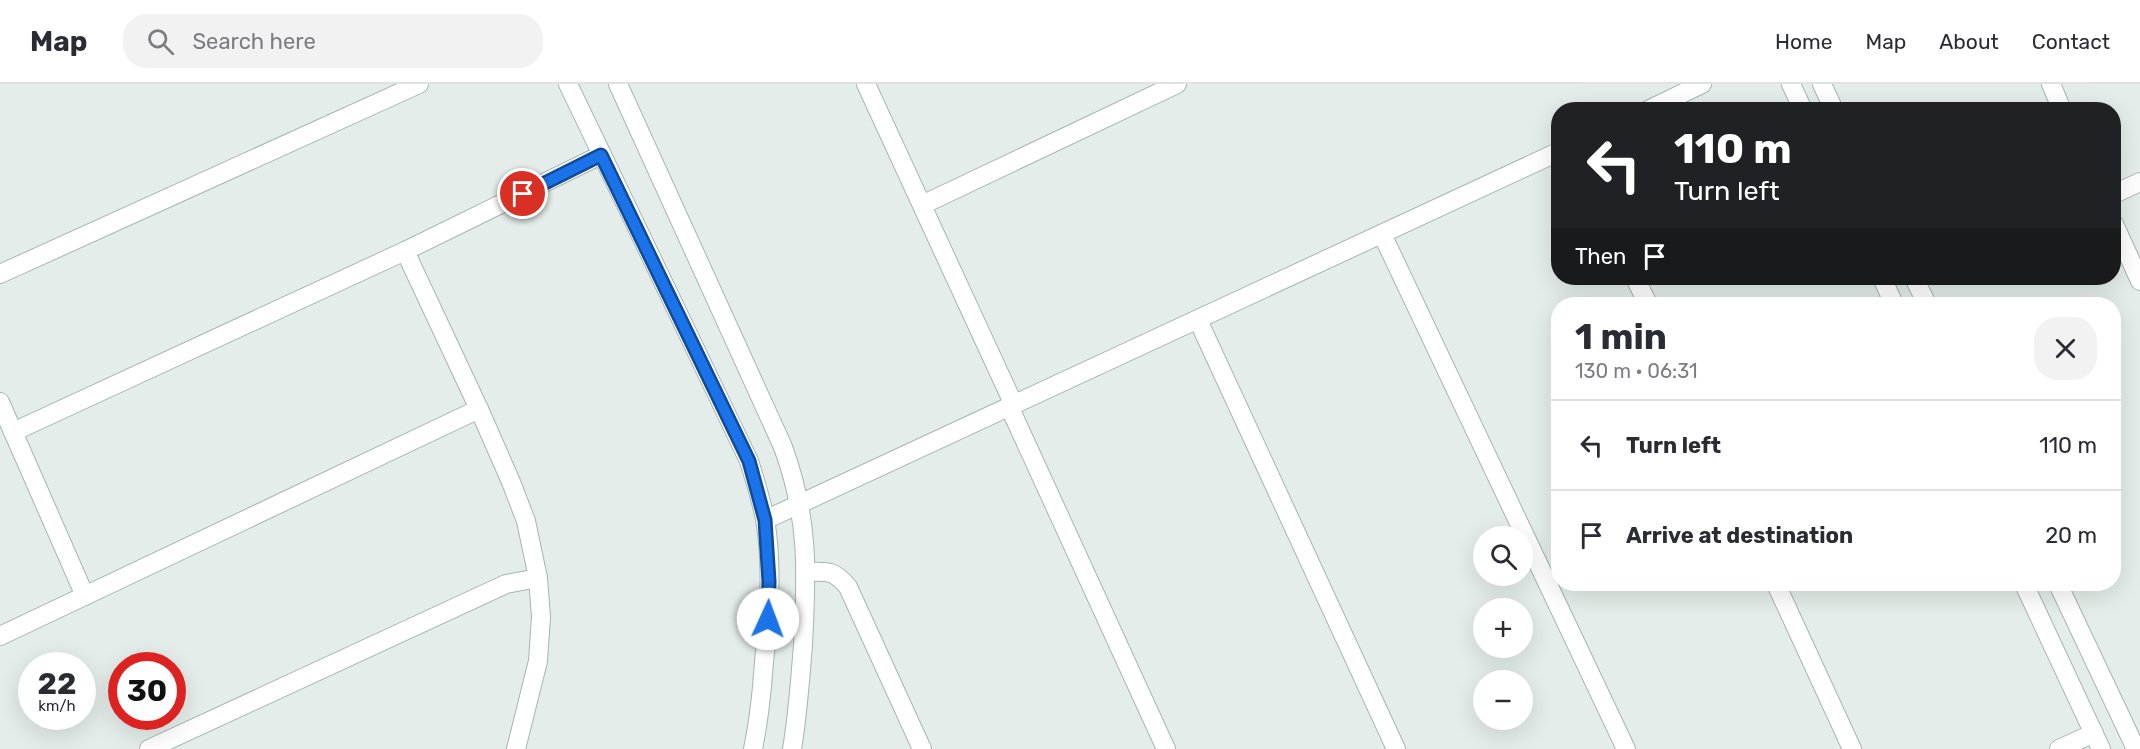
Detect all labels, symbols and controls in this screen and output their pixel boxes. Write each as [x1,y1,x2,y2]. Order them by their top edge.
search box [123,14,543,68]
text: Map [30,25,87,58]
icon: search [144,25,177,58]
text: Search here [192,28,316,55]
text: Home [1775,29,1832,54]
text: Map [1865,29,1906,54]
text: About [1939,29,1999,54]
text: Contact [2032,29,2110,54]
text: 110 m [1674,124,1792,174]
icon: left [1575,126,1653,204]
pin [497,168,548,219]
text: Turn left [1674,175,1779,207]
icon: arrive [506,177,539,210]
icon: arrive [1638,240,1671,273]
text: Then [1575,243,1626,270]
text: 1 min [1575,315,1667,358]
button: close [2034,317,2097,380]
text: 130 m · 06:31 [1575,359,1697,383]
icon: left [1575,429,1608,462]
text: Turn left [1626,432,1721,459]
text: 110 m [2039,432,2097,459]
icon: arrive [1575,519,1608,552]
text: Arrive at destination [1626,522,1853,549]
text: 20 m [2045,522,2097,549]
map controls [1473,526,1533,730]
button: search [1473,526,1533,586]
position arrow [736,587,800,651]
button: + [1473,598,1533,658]
speed limit sign: 30 [108,652,186,730]
text: 22 [38,666,77,702]
button: − [1473,670,1533,730]
text: km/h [38,697,76,715]

